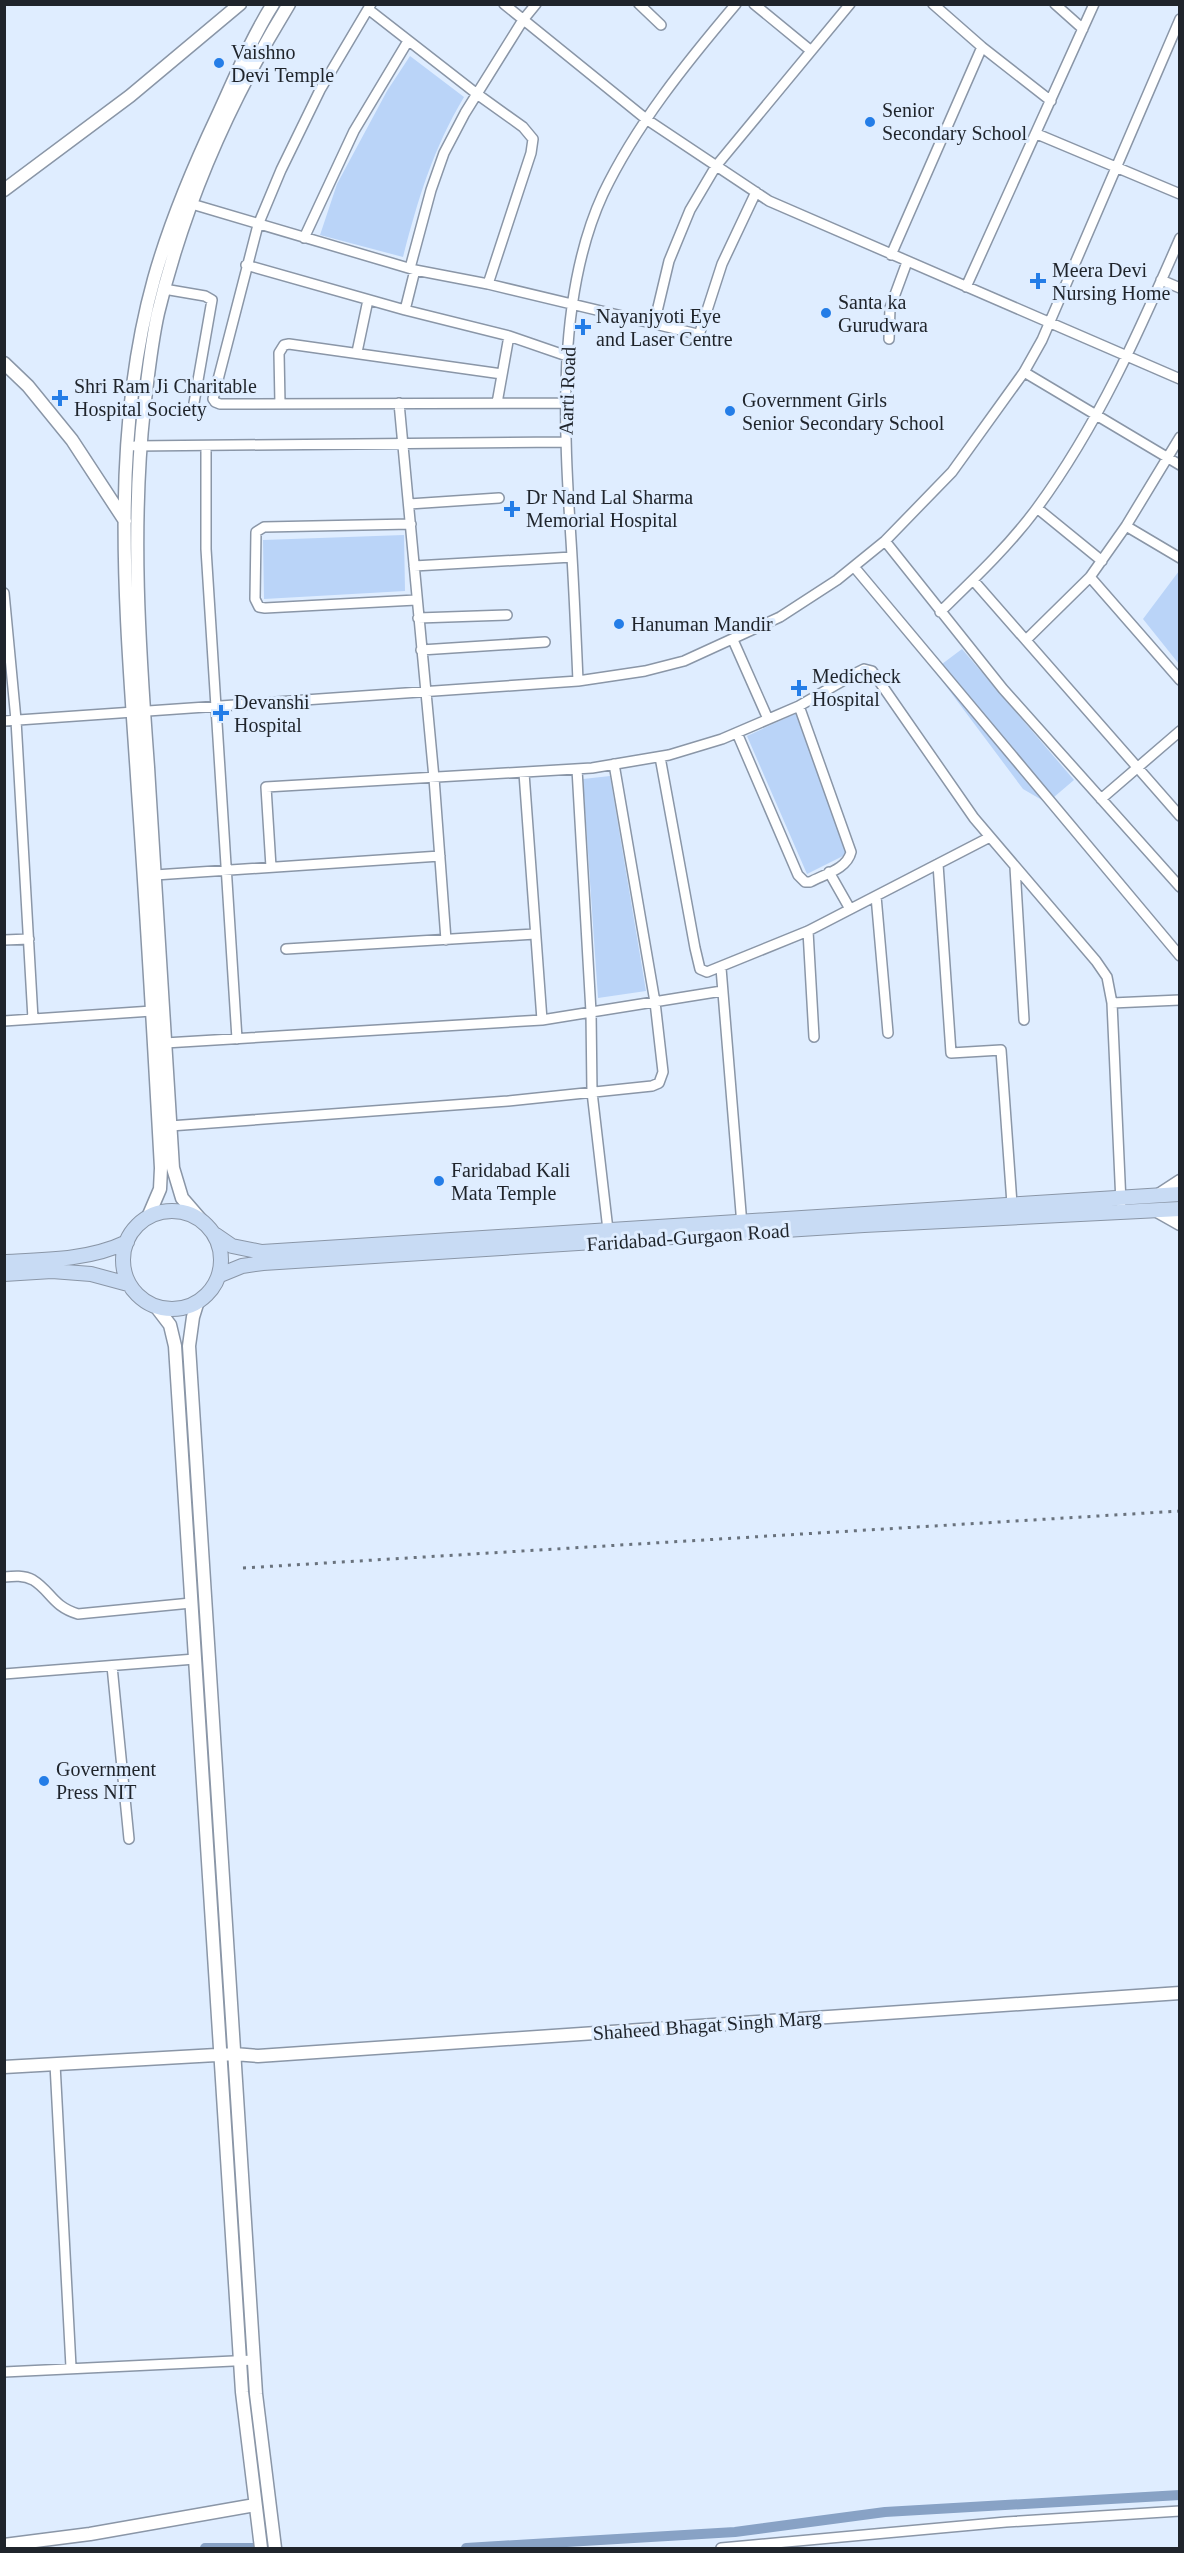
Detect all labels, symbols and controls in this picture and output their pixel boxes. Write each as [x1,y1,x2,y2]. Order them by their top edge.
place label: Vaishno Devi Temple [231,41,334,87]
marker: Vaishno Devi Temple [212,56,226,70]
place label: Senior Secondary School [882,99,1027,145]
marker: Senior Secondary School [863,115,877,129]
place label: Meera Devi Nursing Home [1052,259,1170,305]
marker: Meera Devi Nursing Home [1029,272,1047,290]
place label: Santa ka Gurudwara [838,291,928,336]
place label: Nayanjyoti Eye and Laser Centre [596,305,733,350]
marker: Santa ka Gurudwara [819,306,833,320]
marker: Nayanjyoti Eye and Laser Centre [574,318,592,336]
street label: Aarti Road [554,346,580,436]
place label: Shri Ram Ji Charitable Hospital Society [74,375,257,421]
marker: Shri Ram Ji Charitable Hospital Society [51,389,69,407]
place label: Government Girls Senior Secondary School [742,389,945,435]
marker: Government Girls Senior Secondary School [723,404,737,418]
place label: Dr Nand Lal Sharma Memorial Hospital [526,486,693,532]
marker: Dr Nand Lal Sharma Memorial Hospital [503,500,521,518]
place label: Hanuman Mandir [631,613,773,635]
marker: Hanuman Mandir [612,617,626,631]
place label: Medicheck Hospital [812,665,901,711]
marker: Medicheck Hospital [790,679,808,697]
place label: Devanshi Hospital [234,691,310,737]
marker: Devanshi Hospital [212,704,230,722]
place label: Faridabad Kali Mata Temple [451,1159,571,1205]
marker: Faridabad Kali Mata Temple [432,1174,446,1188]
street label: Faridabad-Gurgaon Road [586,1219,790,1256]
place label: Government Press NIT [56,1758,156,1803]
marker: Government Press NIT [37,1774,51,1788]
street label: Shaheed Bhagat Singh Marg [592,2006,822,2045]

